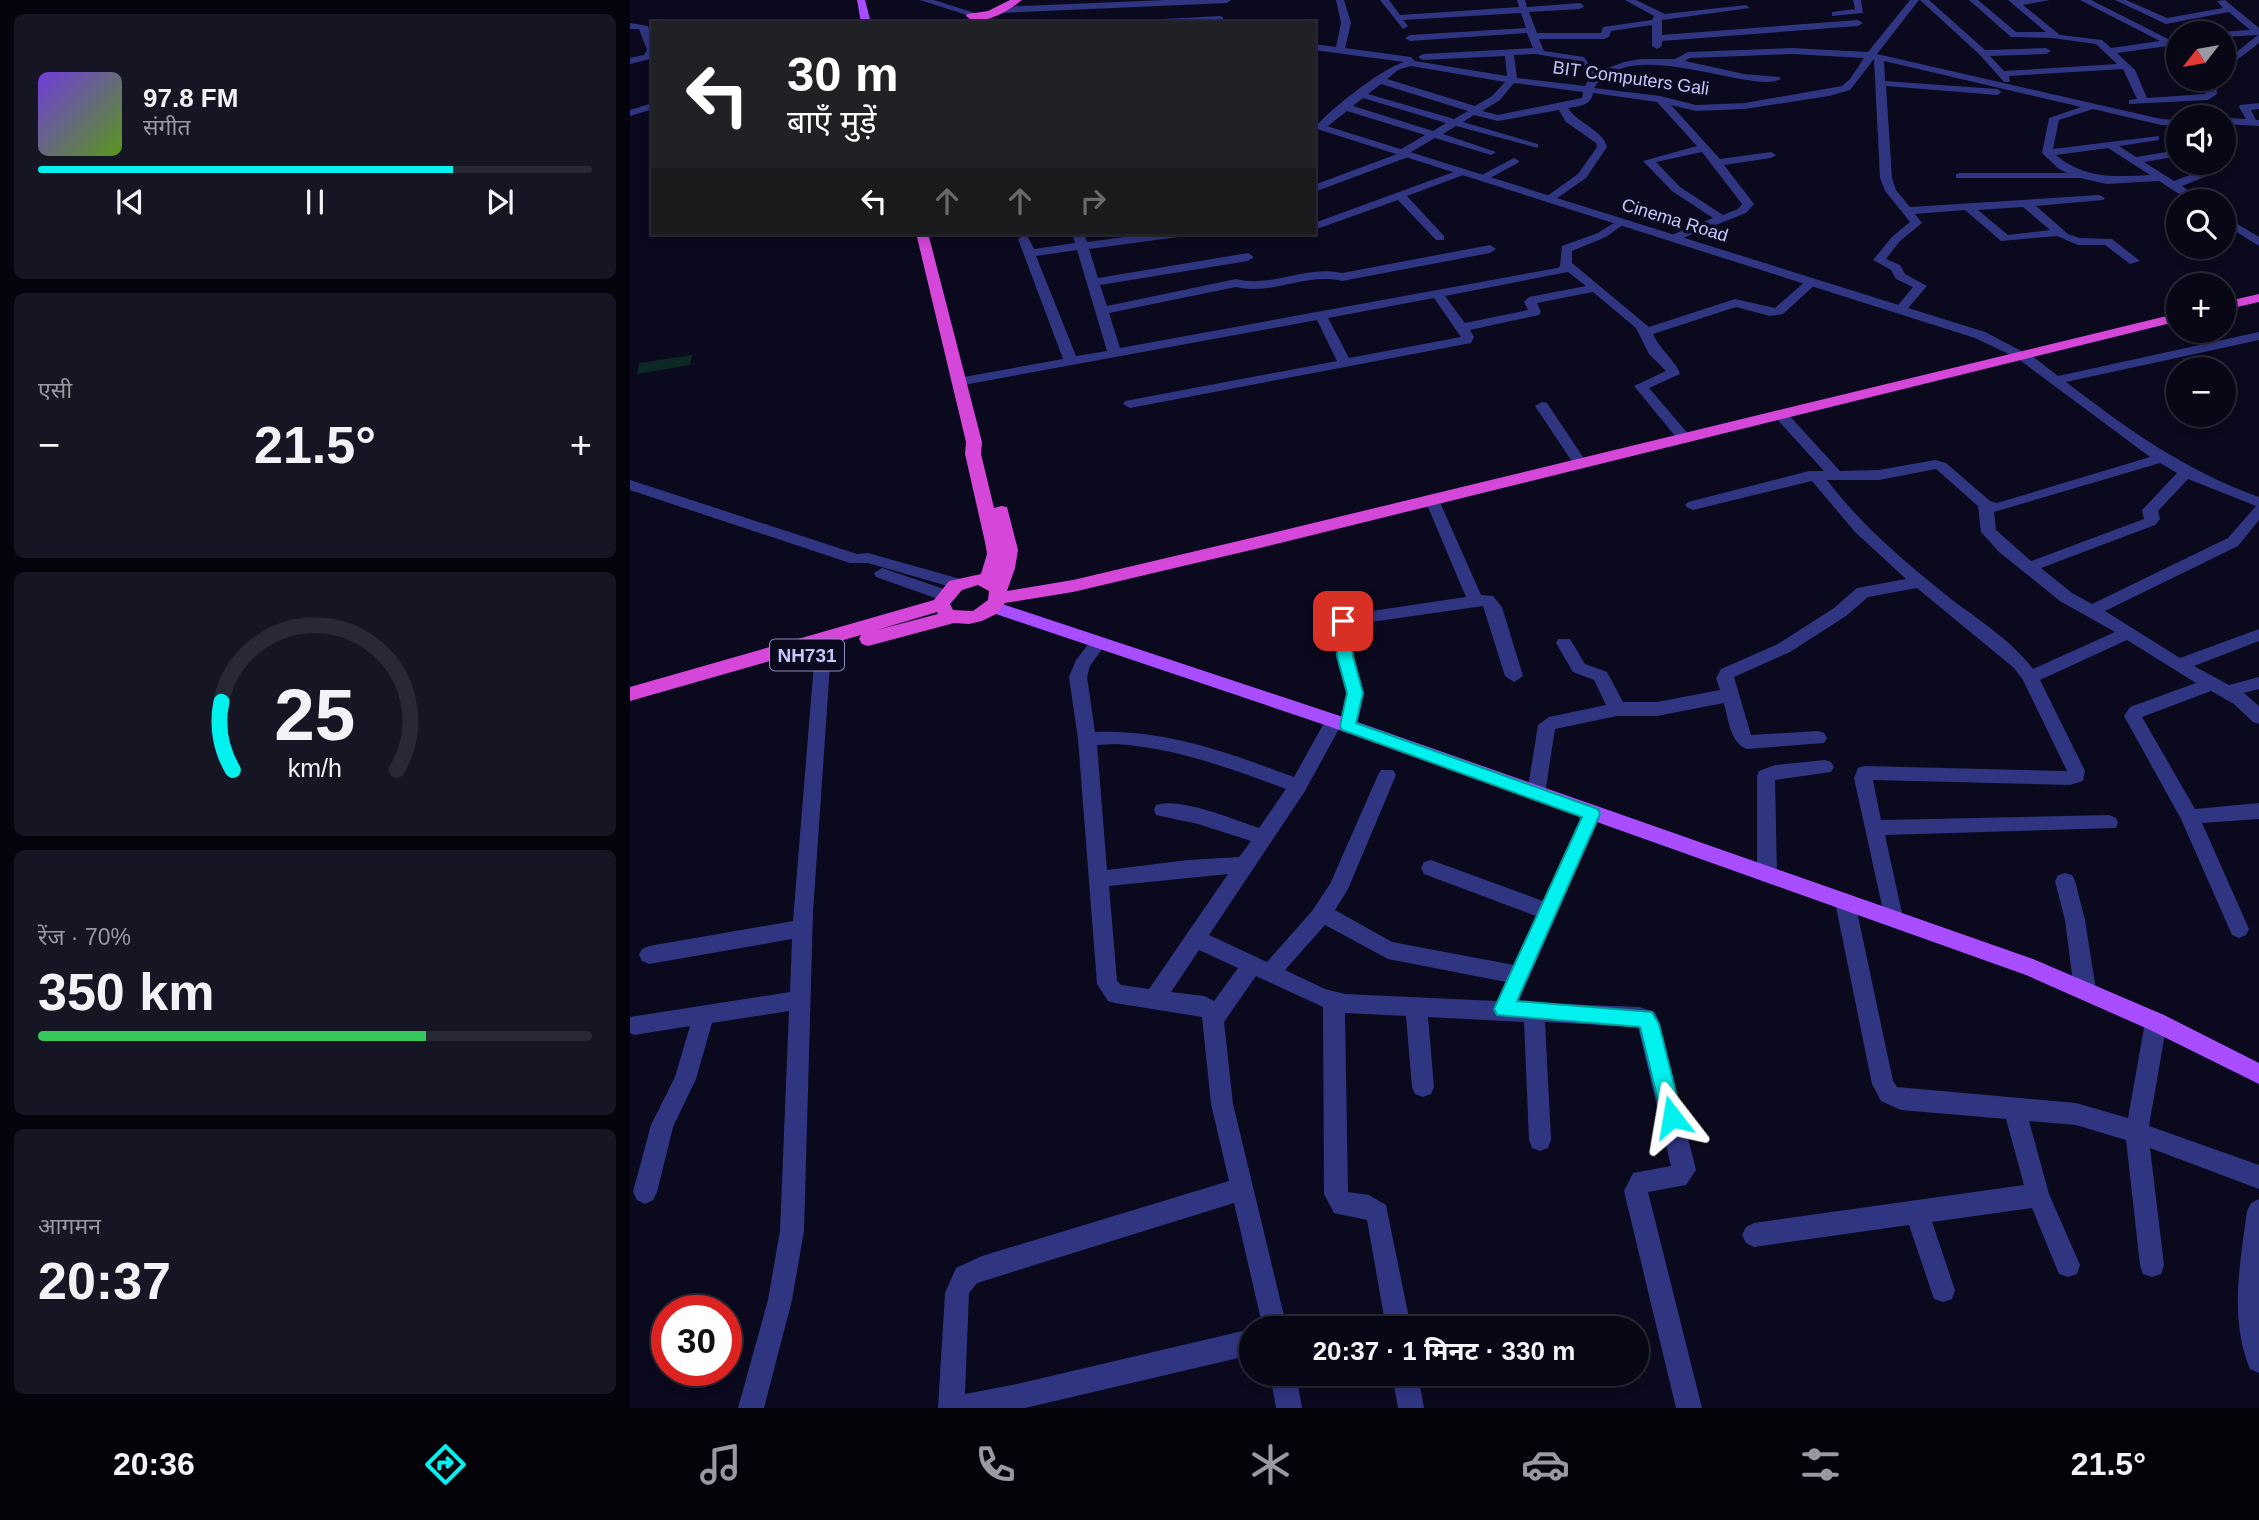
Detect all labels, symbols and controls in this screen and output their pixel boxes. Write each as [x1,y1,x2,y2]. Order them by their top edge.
north arrow [2166,21,2236,91]
map controls [2166,21,2236,427]
text: 30 m [787,47,899,101]
icon: left [672,49,763,140]
street label: BIT Computers Gali [1552,57,1710,99]
text: 97.8 FM [143,83,238,113]
text: बाएँ मुड़ें [787,104,876,140]
button: sound [2166,105,2236,175]
text: संगीत [143,114,191,140]
icon: left [855,182,893,220]
icon: ahead [928,182,966,220]
icon: ahead [1001,182,1039,220]
icon: right [1074,182,1112,220]
icon: previous [111,183,149,221]
icon: pause [296,183,334,221]
icon: next [481,183,519,221]
button: search [2166,189,2236,259]
street label: Cinema Road [1619,194,1731,246]
button: + [2166,273,2236,343]
button: − [2166,357,2236,427]
text: एसी [38,377,72,403]
text: 21.5° [254,416,376,474]
text: − [38,424,60,466]
text: + [570,424,592,466]
pin [1313,591,1373,651]
icon: arrive [1324,602,1362,640]
road number: NH731 [770,640,844,670]
text: 25 [275,674,355,755]
text: km/h [288,754,342,782]
text: रेंज · 70% [38,924,131,950]
text: 350 km [38,963,214,1021]
position arrow [1635,1080,1709,1154]
text: आगमन [38,1213,101,1239]
text: 20:37 [38,1252,171,1310]
speed limit sign: 30 [651,1295,742,1386]
text: 20:37 · 1 मिनट · 330 m [1313,1336,1575,1366]
icon: directions [421,1440,470,1489]
icon: music [696,1440,745,1489]
icon: phone [971,1440,1020,1489]
icon: climate [1246,1440,1295,1489]
icon: car [1521,1440,1570,1489]
icon: filters [1796,1440,1845,1489]
text: 20:36 [113,1446,195,1482]
text: 21.5° [2071,1446,2146,1482]

